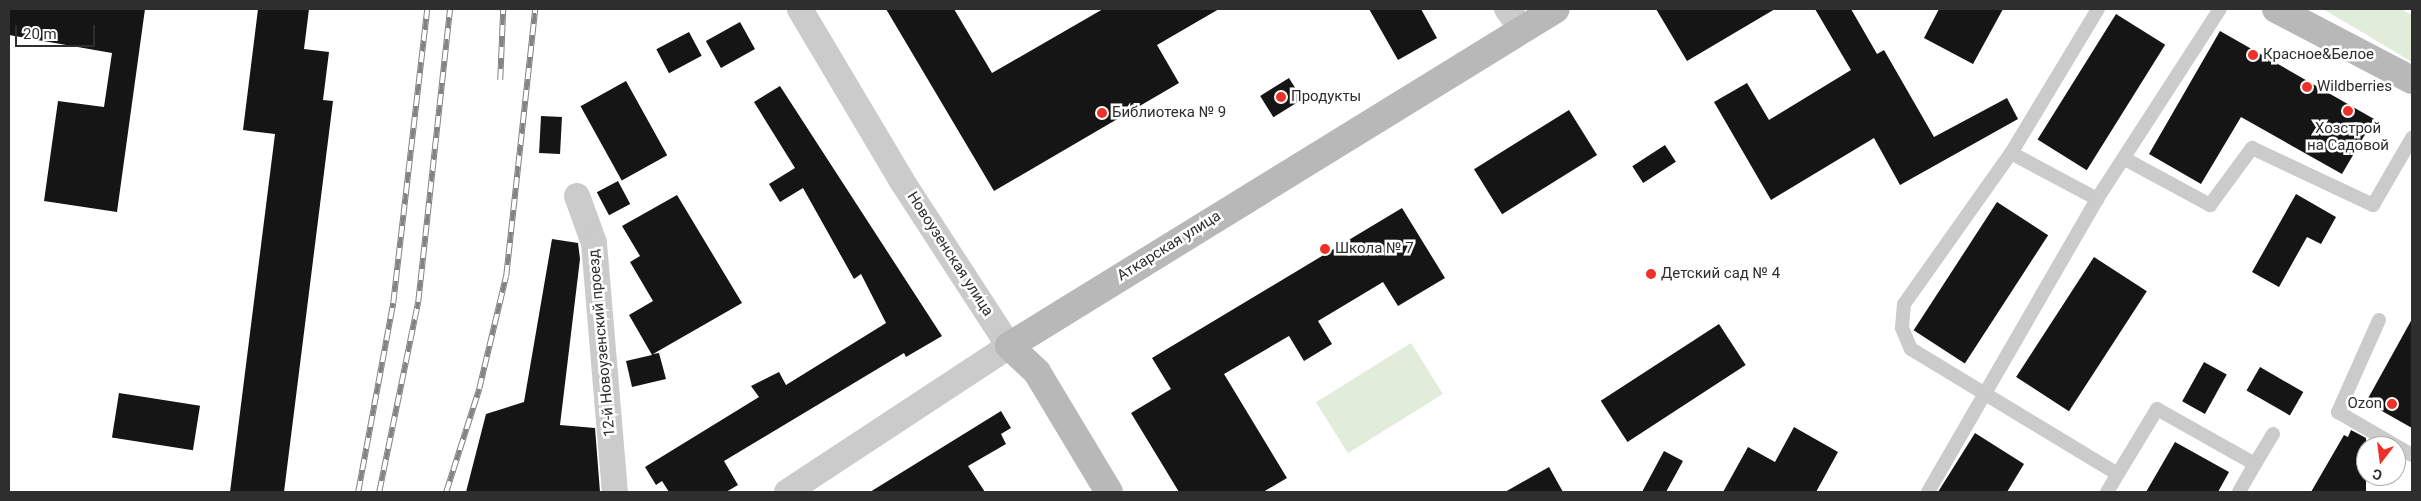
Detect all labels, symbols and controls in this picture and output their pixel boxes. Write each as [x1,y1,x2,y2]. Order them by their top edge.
scale bar [18,15,98,47]
text: 20 m [23,25,57,43]
place label: Красное&Белое [2263,46,2374,64]
marker: Красное&Белое [2247,49,2259,61]
place label: Wildberries [2317,78,2392,96]
marker: Wildberries [2301,81,2313,93]
place label: Продукты [1291,88,1361,106]
marker: Продукты [1275,91,1287,103]
place label: Библиотека № 9 [1112,104,1226,122]
marker: Хозстрой на Садовой [2342,105,2354,117]
marker: Библиотека № 9 [1096,107,1108,119]
place label: Хозстрой на Садовой [2307,119,2389,154]
street label: Новоузенская улица [903,188,997,320]
street label: Аткарская улица [1114,207,1224,285]
place label: Школа № 7 [1335,240,1414,258]
marker: Школа № 7 [1319,243,1331,255]
street label: 12-й Новоузенский проезд [585,248,619,438]
place label: Детский сад № 4 [1661,265,1780,283]
marker: Детский сад № 4 [1645,268,1657,280]
place label: Ozon [2348,395,2382,413]
marker: Ozon [2386,398,2398,410]
north arrow [2356,436,2406,486]
text: С [2371,466,2384,483]

